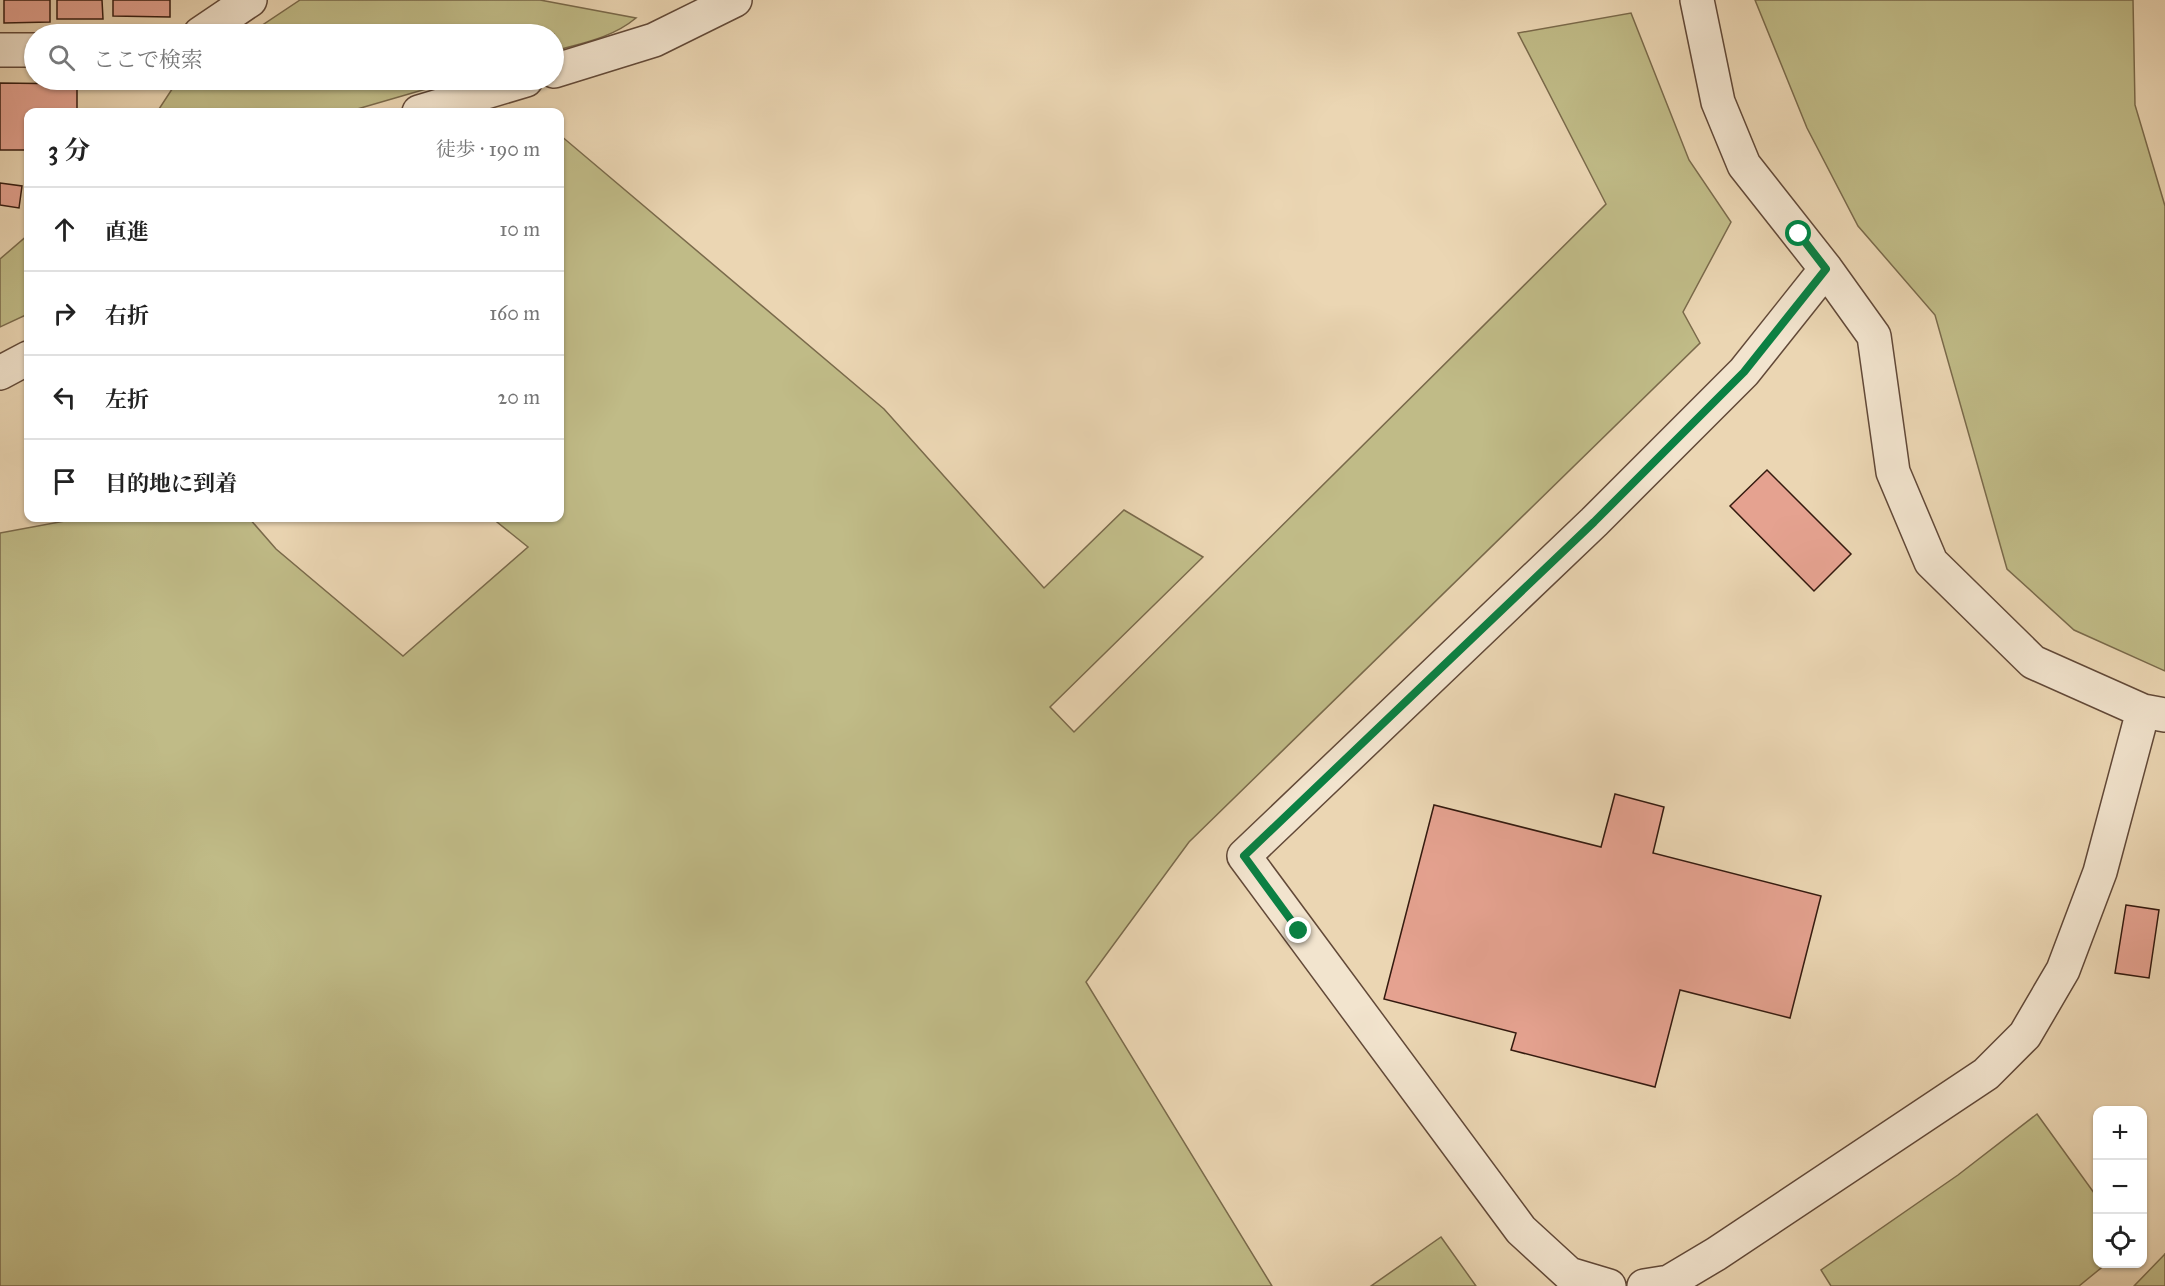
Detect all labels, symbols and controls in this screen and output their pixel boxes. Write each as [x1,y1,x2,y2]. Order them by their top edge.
search box [24,24,564,90]
icon: search [45,41,78,74]
text: ここで検索 [93,46,203,73]
text: 3 分 [48,134,90,166]
text: 徒歩 · 190 m [436,137,540,161]
icon: ahead [48,213,81,246]
text: 10 m [499,217,540,241]
text: 直進 [105,218,149,245]
route start [1785,220,1811,246]
icon: right [48,297,81,330]
text: 160 m [489,301,540,325]
text: 右折 [105,302,149,329]
icon: left [48,381,81,414]
text: 20 m [497,385,540,409]
text: 左折 [105,386,149,413]
icon: arrive [48,465,81,498]
text: 目的地に到着 [105,470,237,497]
route end [1285,917,1311,943]
map controls [2093,1106,2147,1268]
button: + [2093,1106,2147,1160]
button: − [2093,1160,2147,1214]
button: locate [2093,1214,2147,1268]

